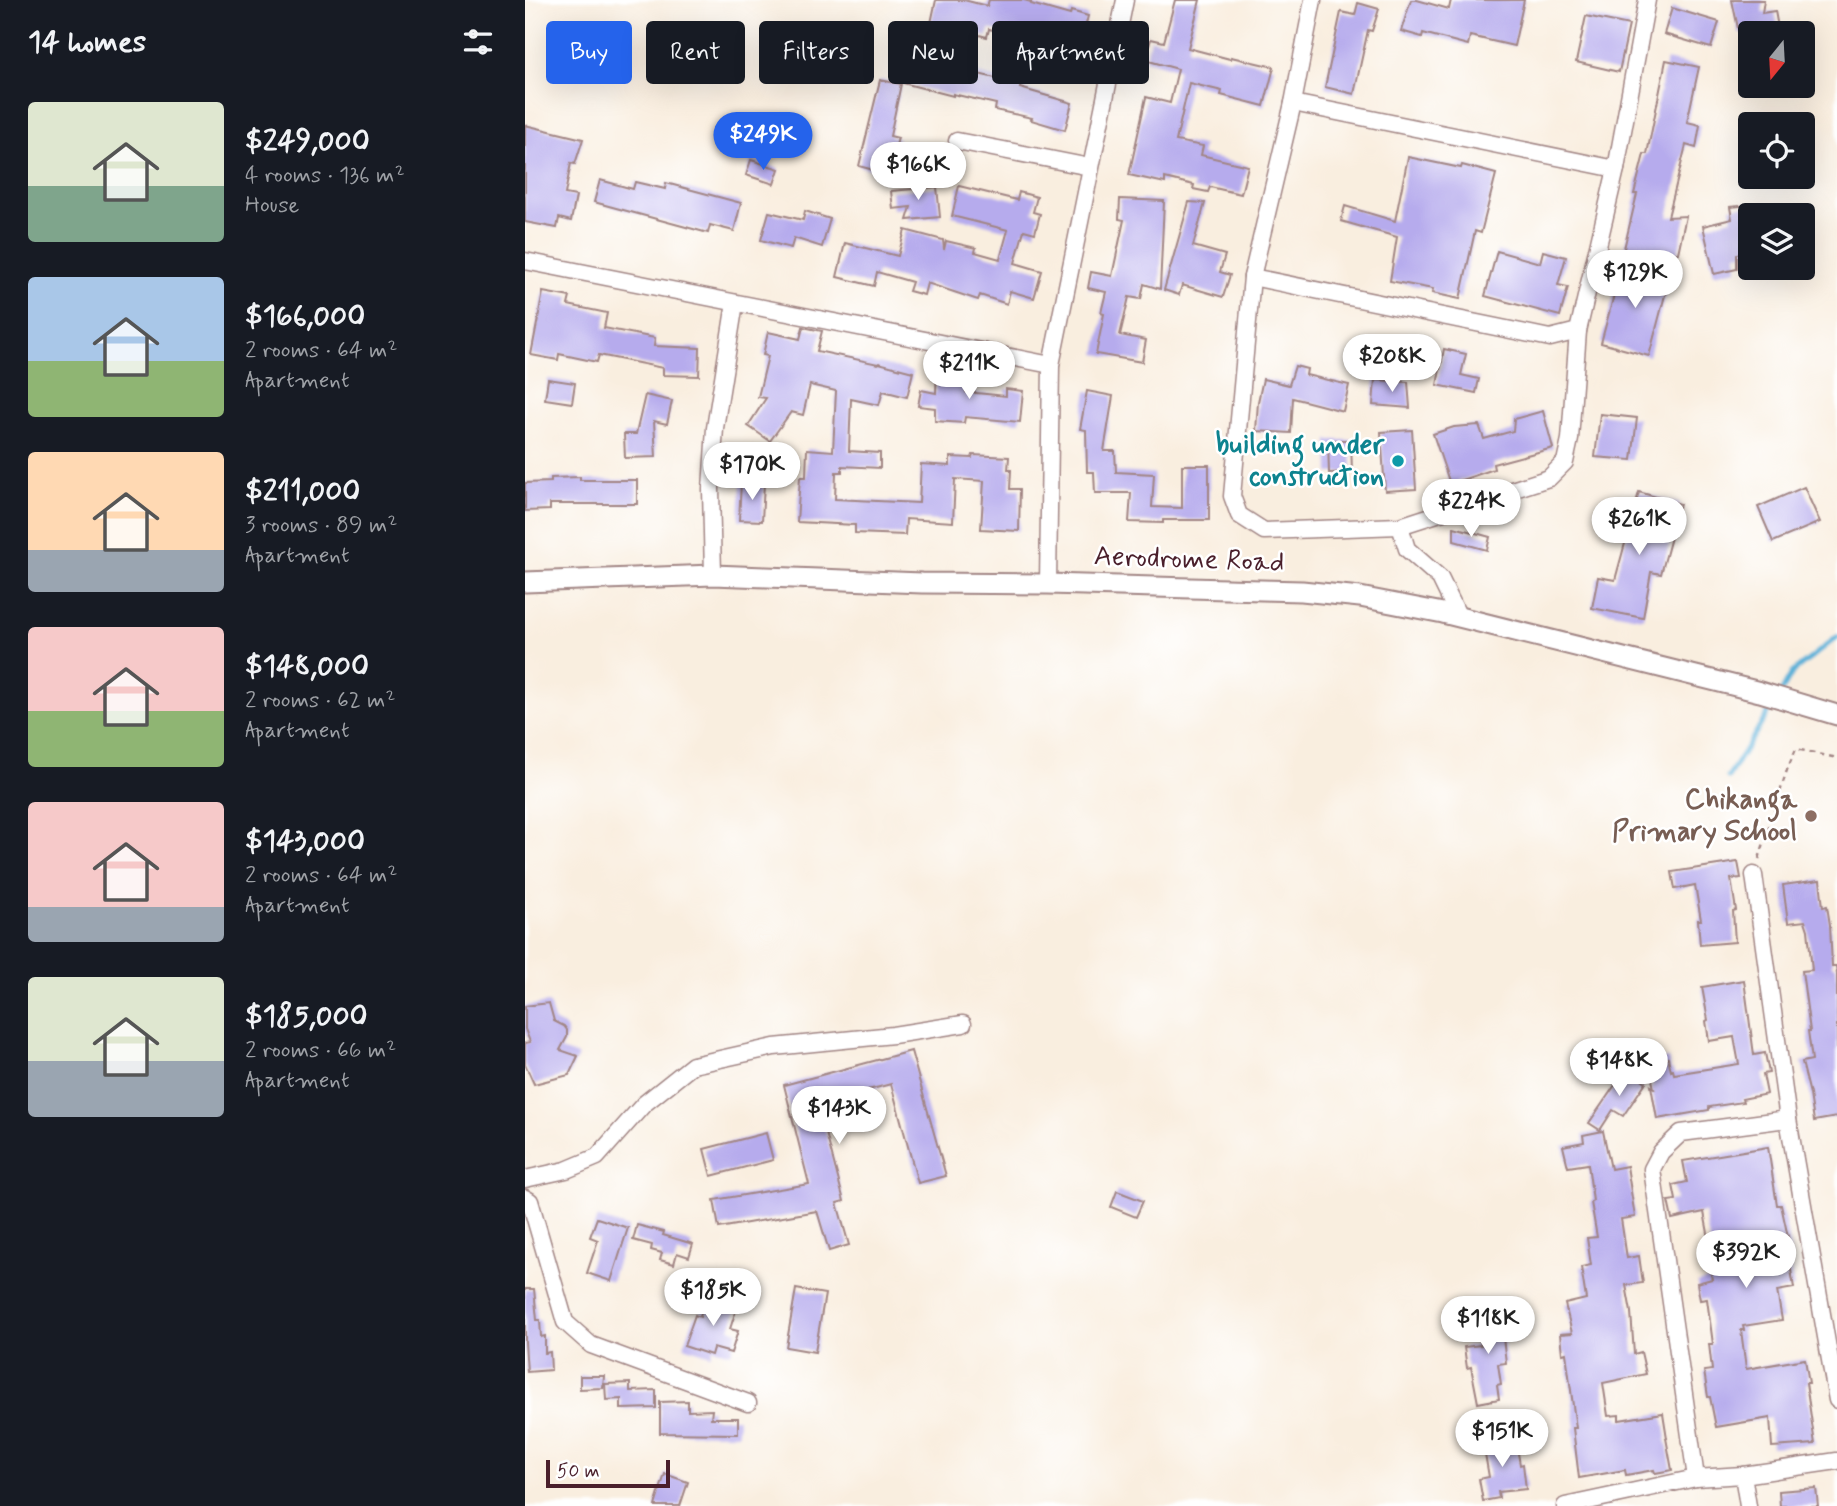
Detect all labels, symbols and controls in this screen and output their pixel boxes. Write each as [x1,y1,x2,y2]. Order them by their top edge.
chip: Buy [546,21,632,84]
chip: Rent [646,21,745,84]
chip: Filters [759,21,874,84]
chip: New [888,21,978,84]
chip: Apartment [992,21,1149,84]
north arrow [1738,21,1815,98]
map controls [1738,21,1815,280]
text: 14 homes [28,23,146,62]
icon: filters [459,23,497,61]
button: locate [1738,112,1815,189]
pin: $249K [714,113,812,172]
text: $249K [729,120,797,150]
text: $249,000 [245,122,370,161]
icon: home [84,130,168,214]
pin: $166K [869,142,967,202]
text: $166K [886,150,950,180]
text: 4 rooms · 136 m² [245,161,405,191]
text: House [245,191,299,221]
button: layers [1738,203,1815,280]
pin: $129K [1586,250,1684,310]
text: $129K [1603,258,1667,288]
text: $166,000 [245,297,365,336]
icon: home [84,305,168,389]
pin: $208K [1343,334,1441,394]
text: 2 rooms · 64 m² [245,336,397,366]
pin: $211K [920,342,1018,401]
text: $208K [1359,342,1425,372]
text: $211K [939,349,999,379]
text: Apartment [245,366,350,396]
place label: building under construction [1215,427,1385,496]
pin: $170K [703,442,801,502]
text: $170K [719,450,785,480]
marker: building under construction [1390,453,1406,469]
text: $211,000 [245,472,360,511]
icon: home [84,480,168,564]
pin: $224K [1422,480,1520,539]
text: $224K [1438,487,1504,517]
pin: $261K [1590,498,1688,557]
text: $261K [1608,505,1670,535]
text: 3 rooms · 89 m² [245,511,397,541]
street label: Aerodrome Road [1093,538,1285,582]
text: Apartment [245,541,350,571]
text: $148,000 [245,647,369,686]
icon: home [84,655,168,739]
text: 2 rooms · 62 m² [245,686,396,716]
text: Apartment [245,716,350,746]
place label: Chikanga Primary School [1612,782,1798,851]
marker: Chikanga Primary School [1803,808,1819,824]
text: $143,000 [245,822,365,861]
icon: home [84,830,168,914]
text: 2 rooms · 64 m² [245,861,397,891]
text: Apartment [245,891,350,921]
text: $185,000 [245,997,368,1036]
icon: home [84,1005,168,1089]
text: 2 rooms · 66 m² [245,1036,396,1066]
pin: $148K [1570,1038,1668,1098]
text: $148K [1586,1046,1652,1076]
text: Apartment [245,1066,350,1096]
pin: $143K [790,1086,888,1146]
text: $143K [807,1094,871,1124]
pin: $392K [1697,1230,1795,1290]
text: $392K [1712,1238,1780,1268]
pin: $185K [664,1268,762,1328]
text: $185K [680,1276,746,1306]
pin: $118K [1439,1296,1537,1356]
text: $118K [1457,1304,1519,1334]
pin: $151K [1453,1410,1551,1469]
text: $151K [1471,1417,1533,1447]
scale bar [546,1457,670,1489]
text: 50 m [557,1459,600,1484]

